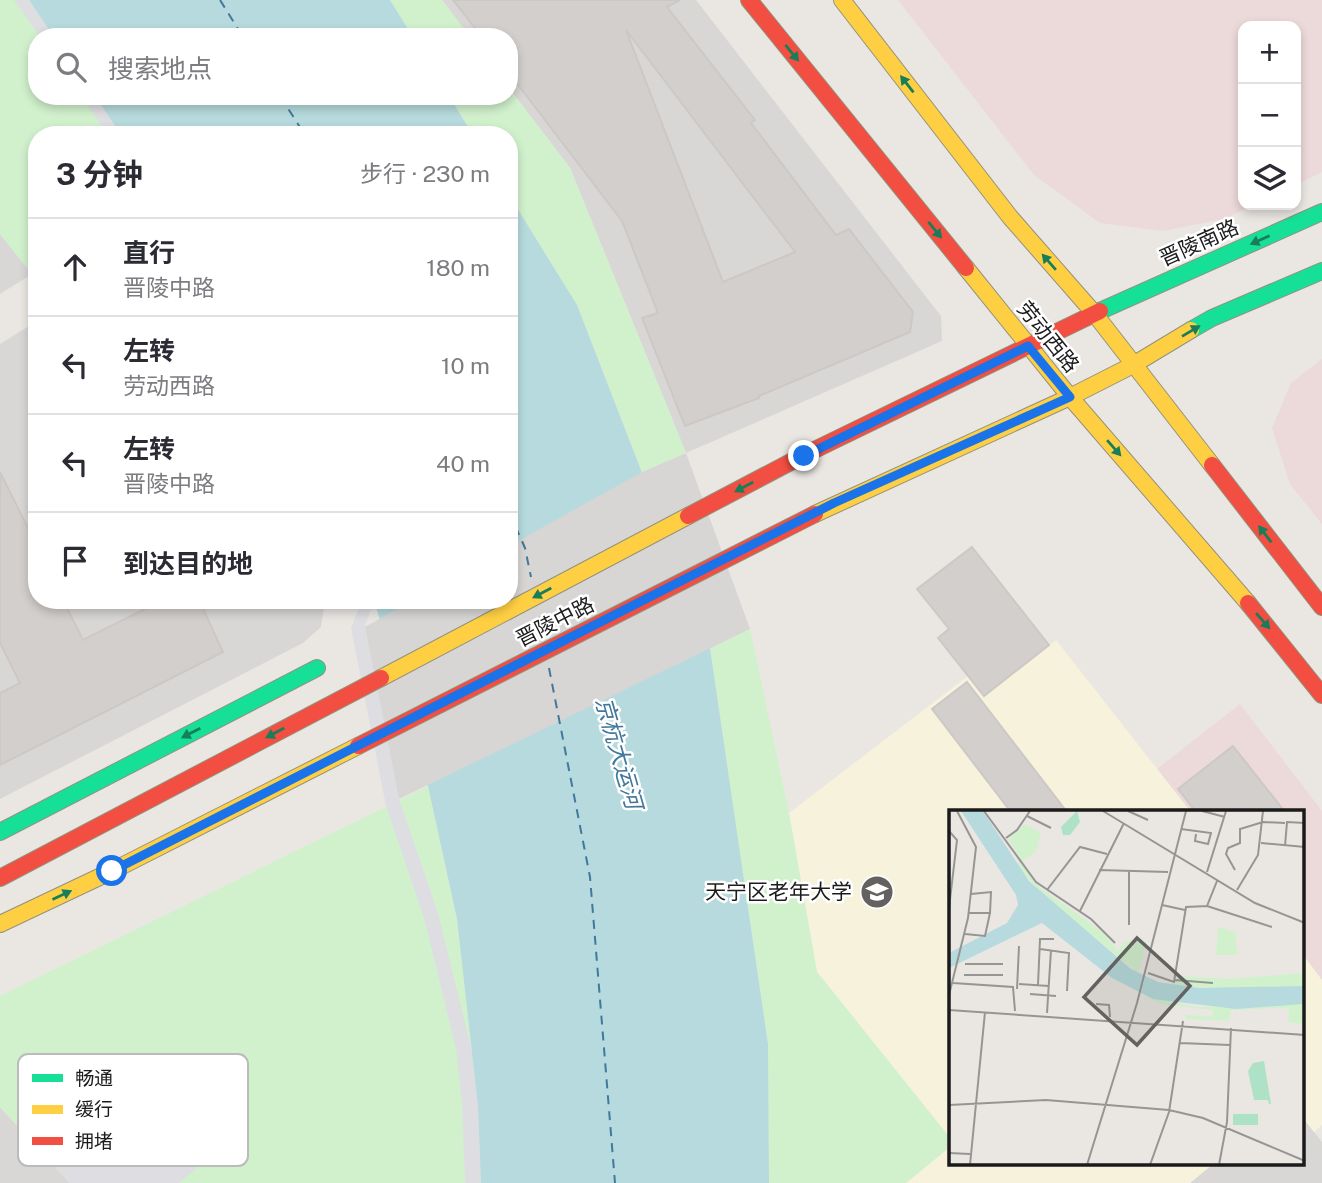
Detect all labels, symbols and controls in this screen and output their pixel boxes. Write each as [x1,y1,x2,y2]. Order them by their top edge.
map controls [1238,21,1301,210]
button: + [1238,21,1301,84]
search box [28,28,518,105]
one-way arrow [785,44,800,62]
icon: search [52,48,90,86]
text: 搜索地点 [108,53,212,84]
one-way arrow [900,76,915,94]
button: − [1238,84,1301,147]
button: layers [1238,147,1301,210]
text: 3 分钟 [56,156,143,192]
text: 步行 · 230 m [360,160,490,187]
street label: 晋陵南路 [1155,214,1242,271]
one-way arrow [927,222,942,239]
one-way arrow [1249,235,1270,246]
text: 直行 [123,237,175,268]
icon: ahead [56,248,94,286]
one-way arrow [1041,253,1057,271]
text: 180 m [426,254,490,281]
text: 晋陵中路 [123,274,215,301]
street label: 劳动西路 [1012,296,1085,377]
one-way arrow [1182,324,1201,337]
text: 左转 [123,335,175,366]
icon: left [56,346,94,384]
text: 10 m [441,352,490,379]
text: 劳动西路 [123,372,215,399]
text: 左转 [123,433,175,464]
route end [788,440,819,471]
one-way arrow [1106,440,1121,457]
icon: left [56,444,94,482]
text: 40 m [436,450,490,477]
text: 晋陵中路 [123,470,215,497]
one-way arrow [734,481,754,493]
one-way arrow [1258,525,1272,543]
icon: arrive [56,542,94,580]
text: 到达目的地 [123,548,253,579]
one-way arrow [533,587,552,599]
street label: 晋陵中路 [512,591,598,652]
one-way arrow [1255,612,1270,629]
water label: 京杭大运河 [591,694,649,816]
one-way arrow [181,727,201,739]
one-way arrow [265,728,285,739]
inset map [949,810,1304,1166]
route start [96,855,127,886]
school or university icon: 天宁区老年大学 [858,873,896,911]
place label: 天宁区老年大学 [705,879,852,904]
one-way arrow [52,889,72,900]
legend [18,1054,248,1166]
text: 畅通 [75,1067,113,1089]
text: 缓行 [75,1098,113,1120]
text: 拥堵 [75,1130,113,1152]

